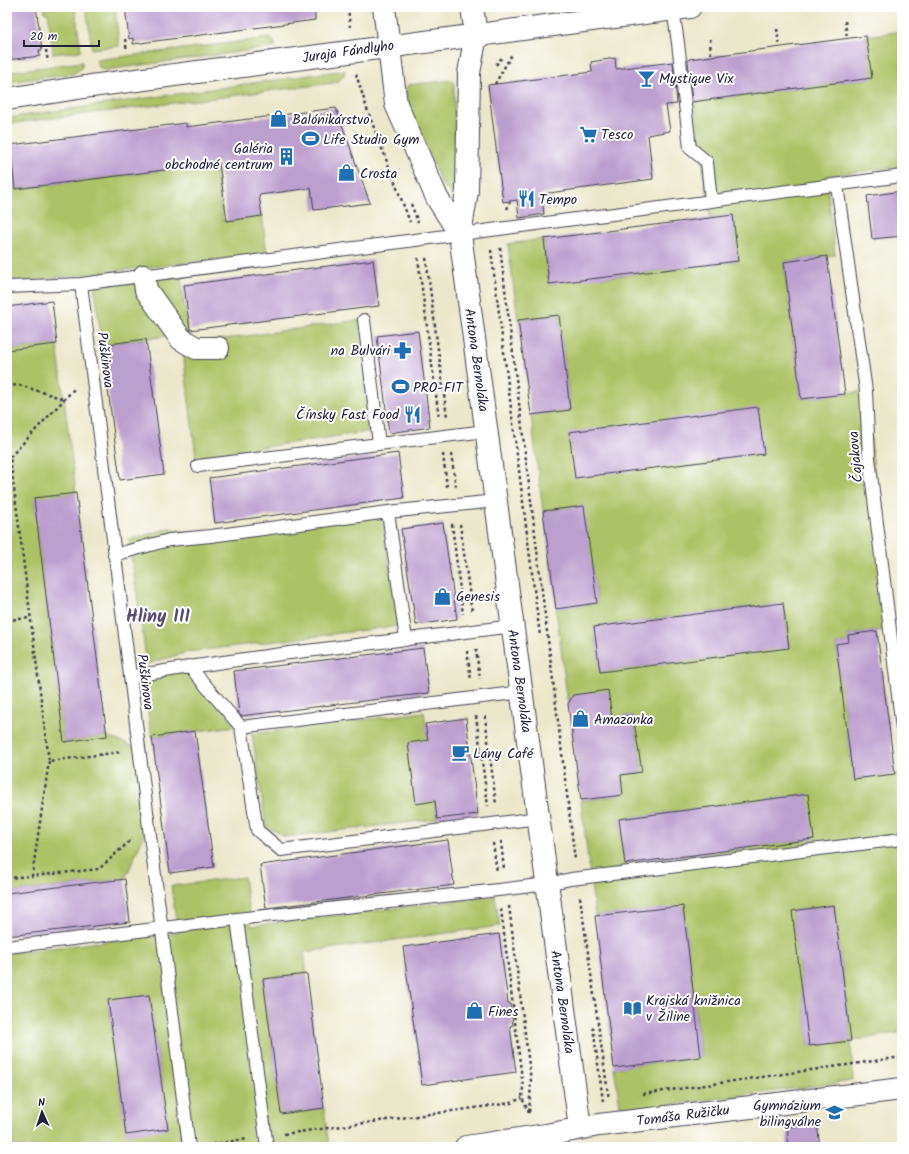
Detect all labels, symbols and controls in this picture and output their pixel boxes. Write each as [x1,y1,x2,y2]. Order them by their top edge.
scale bar [24,22,99,48]
text: 20 m [30,27,58,46]
street label: Juraja Fándlyho [301,35,395,69]
bar icon: Mystique Vix [636,68,656,88]
place label: Mystique Vix [659,68,734,90]
shop icon: Balónikárstvo [269,109,289,129]
place label: Balónikárstvo [292,109,369,131]
supermarket icon: Tesco [578,124,598,144]
place label: Tesco [601,124,633,146]
sports icon: Life Studio Gym [300,129,320,149]
place label: Life Studio Gym [323,129,419,151]
place label: Galéria obchodné centrum [165,138,273,176]
building icon: Galéria obchodné centrum [276,146,296,166]
shop icon: Crosta [337,163,357,183]
place label: Crosta [360,163,397,185]
restaurant icon: Tempo [516,189,536,209]
place label: Tempo [539,189,577,211]
street label: Antona Bernoláka [458,307,494,413]
street label: Puškinova [91,331,119,389]
place label: na Bulvári [331,340,391,362]
pharmacy icon: na Bulvári [393,340,413,360]
sports icon: PRO-FIT [390,377,410,397]
place label: PRO-FIT [413,377,464,399]
place label: Čínsky Fast Food [296,404,400,426]
restaurant icon: Čínsky Fast Food [402,404,422,424]
street label: Čajakova [843,430,869,484]
shop icon: Genesis [433,586,453,606]
place label: Genesis [456,586,500,608]
district label: Hliny III [126,603,191,632]
street label: Antona Bernoláka [501,628,537,734]
street label: Puškinova [131,653,159,711]
shop icon: Amazonka [571,709,591,729]
place label: Amazonka [594,709,653,731]
cafe icon: Lány Café [450,743,470,763]
place label: Lány Café [473,743,534,765]
street label: Antona Bernoláka [544,949,580,1055]
place label: Krajská knižnica v Žiline [646,990,741,1028]
library icon: Krajská knižnica v Žiline [623,998,643,1018]
shop icon: Fines [465,1001,485,1021]
place label: Fines [488,1001,518,1023]
north arrow [22,1092,62,1132]
text: N [38,1094,46,1112]
place label: Gymnázium bilingválne [753,1095,822,1133]
street label: Tomáša Ružičku [635,1099,731,1133]
school or university icon: Gymnázium bilingválne [824,1103,844,1123]

